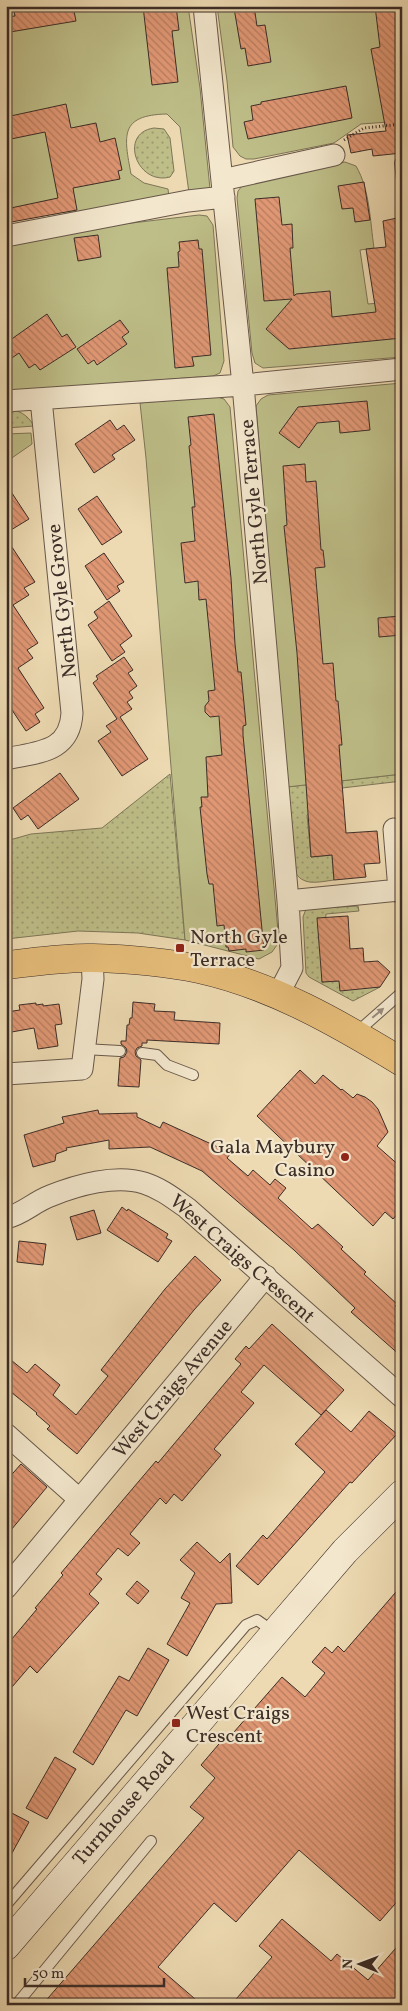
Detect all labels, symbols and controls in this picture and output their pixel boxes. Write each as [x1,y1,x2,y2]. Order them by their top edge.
street label: North Gyle Terrace [234,418,276,586]
street label: North Gyle Grove [41,522,85,679]
place label: North Gyle Terrace [190,924,288,975]
marker: North Gyle Terrace [174,942,186,954]
one-way arrow [372,1008,384,1019]
place label: Gala Maybury Casino [210,1134,335,1185]
marker: Gala Maybury Casino [339,1151,351,1163]
street label: West Craigs Crescent [163,1188,321,1331]
street label: West Craigs Avenue [107,1314,240,1465]
place label: West Craigs Crescent [186,1700,290,1751]
marker: West Craigs Crescent [170,1717,182,1729]
street label: Turnhouse Road [67,1746,182,1873]
north arrow [336,1938,386,1988]
scale bar [25,1956,164,1988]
text: N [339,1959,358,1969]
text: 50 m [32,1964,64,1985]

